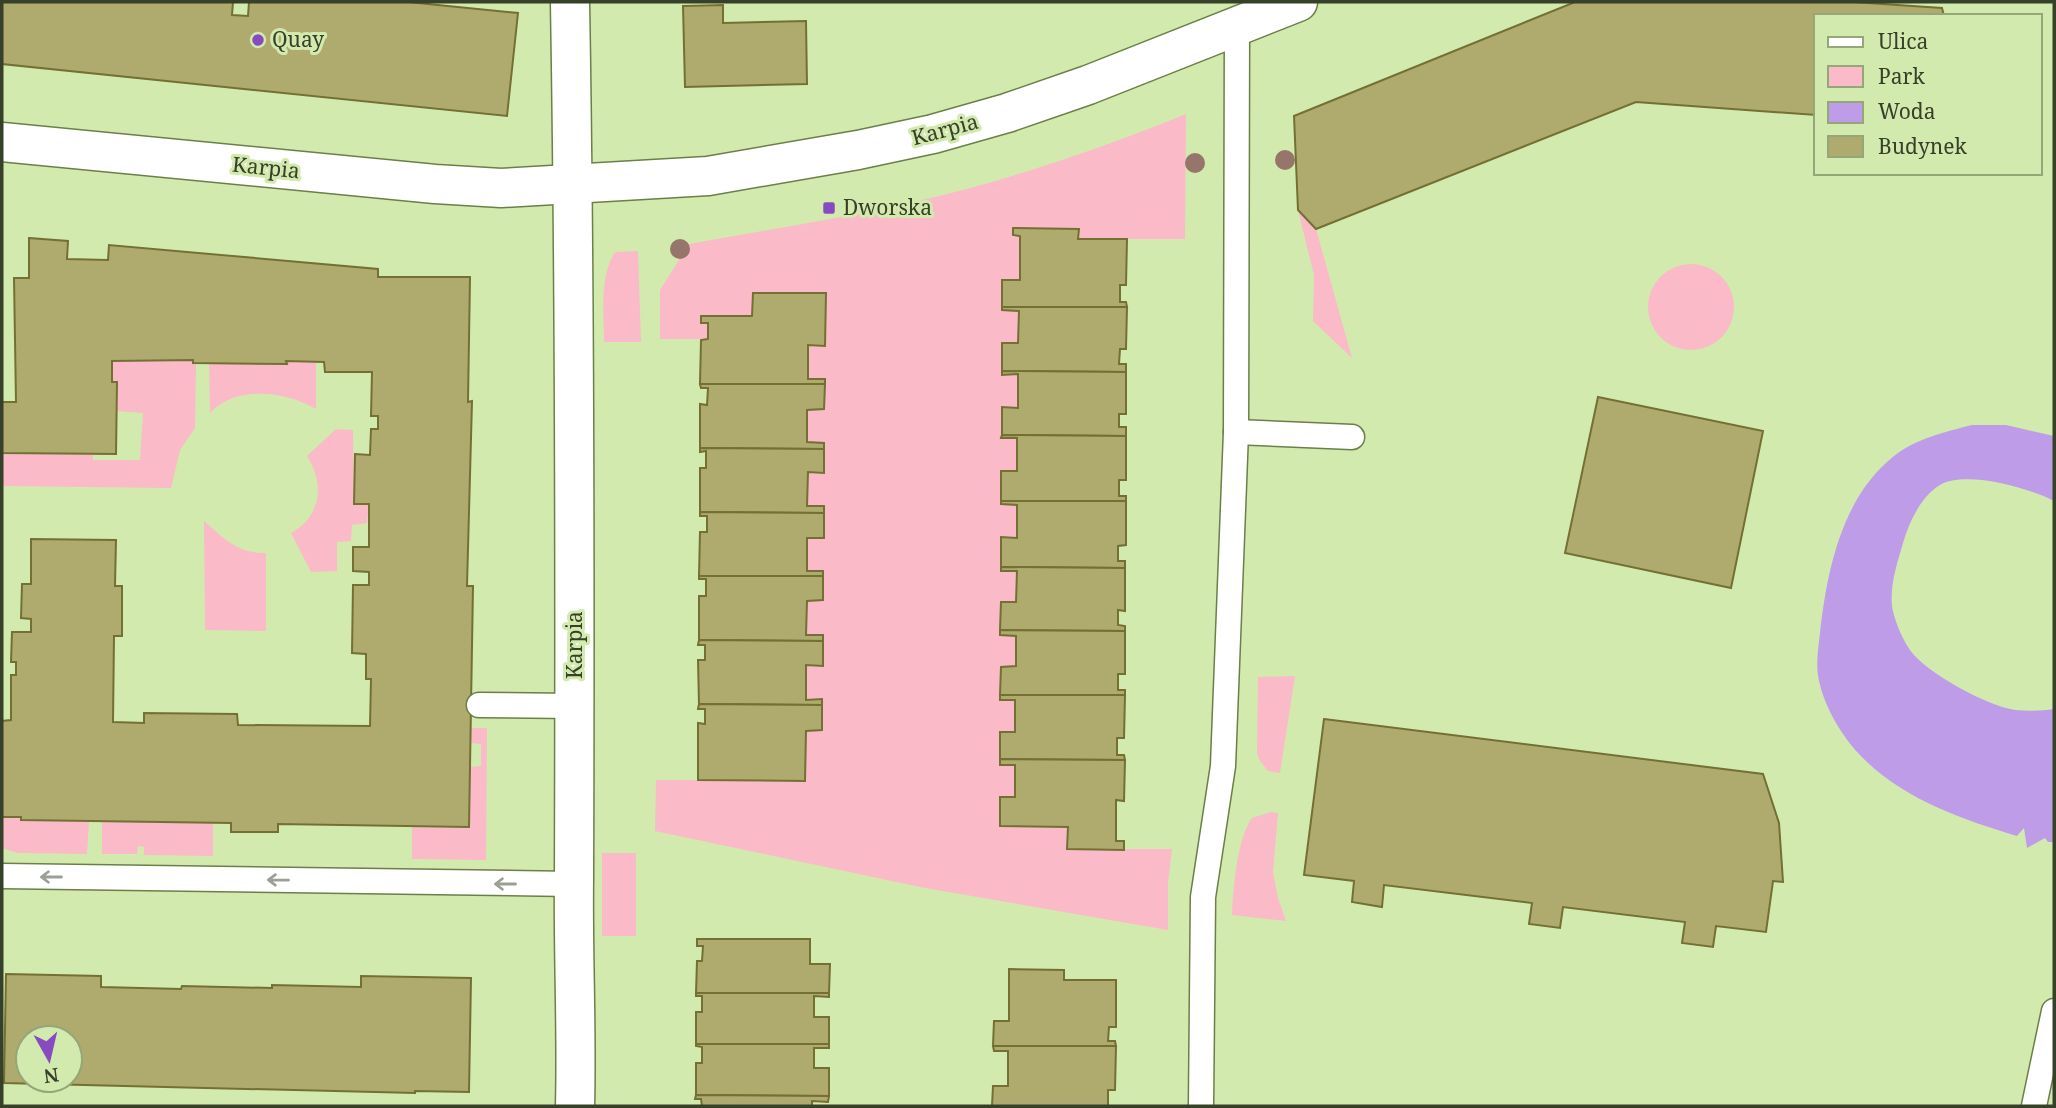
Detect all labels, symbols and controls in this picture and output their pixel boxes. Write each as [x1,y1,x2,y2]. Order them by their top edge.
legend [1814,14,2042,175]
place label: Quay [272,25,324,53]
text: Ulica [1878,27,1928,55]
marker: Quay [250,32,266,48]
text: Park [1878,62,1925,90]
text: Woda [1878,97,1936,125]
street label: Karpia [908,107,981,151]
text: Budynek [1878,132,1968,160]
street label: Karpia [231,150,301,184]
place label: Dworska [843,193,932,221]
marker: Dworska [821,200,837,216]
street label: Karpia [560,611,588,679]
one-way arrow [39,870,62,883]
one-way arrow [267,873,290,886]
one-way arrow [494,877,517,891]
north arrow [14,1024,84,1094]
text: N [42,1062,61,1090]

